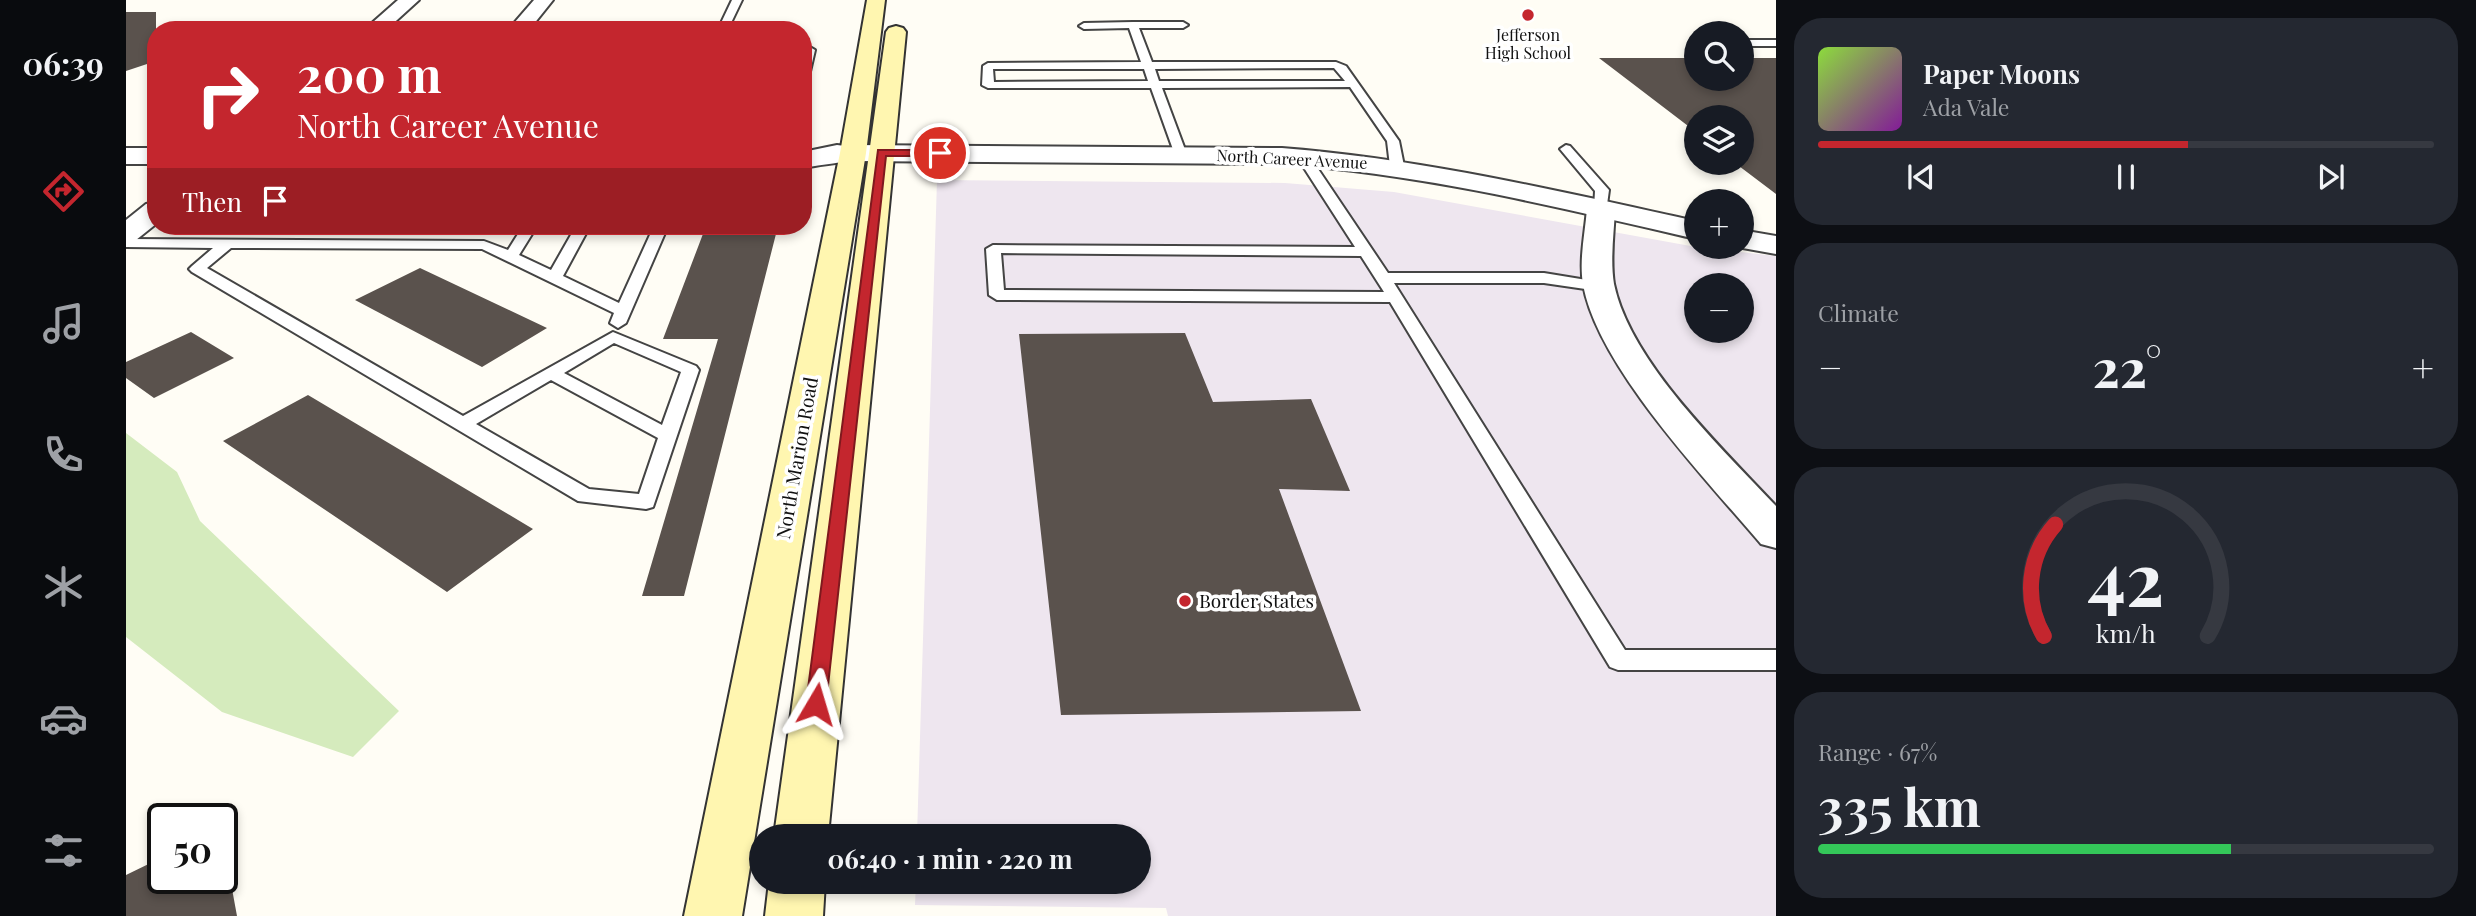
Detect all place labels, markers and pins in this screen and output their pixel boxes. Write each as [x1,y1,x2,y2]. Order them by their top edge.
marker: Jefferson High School [1520,7,1536,23]
place label: Jefferson High School [1485,24,1572,63]
pin [910,123,970,183]
place label: Border States [1199,587,1314,613]
marker: Border States [1177,593,1193,609]

